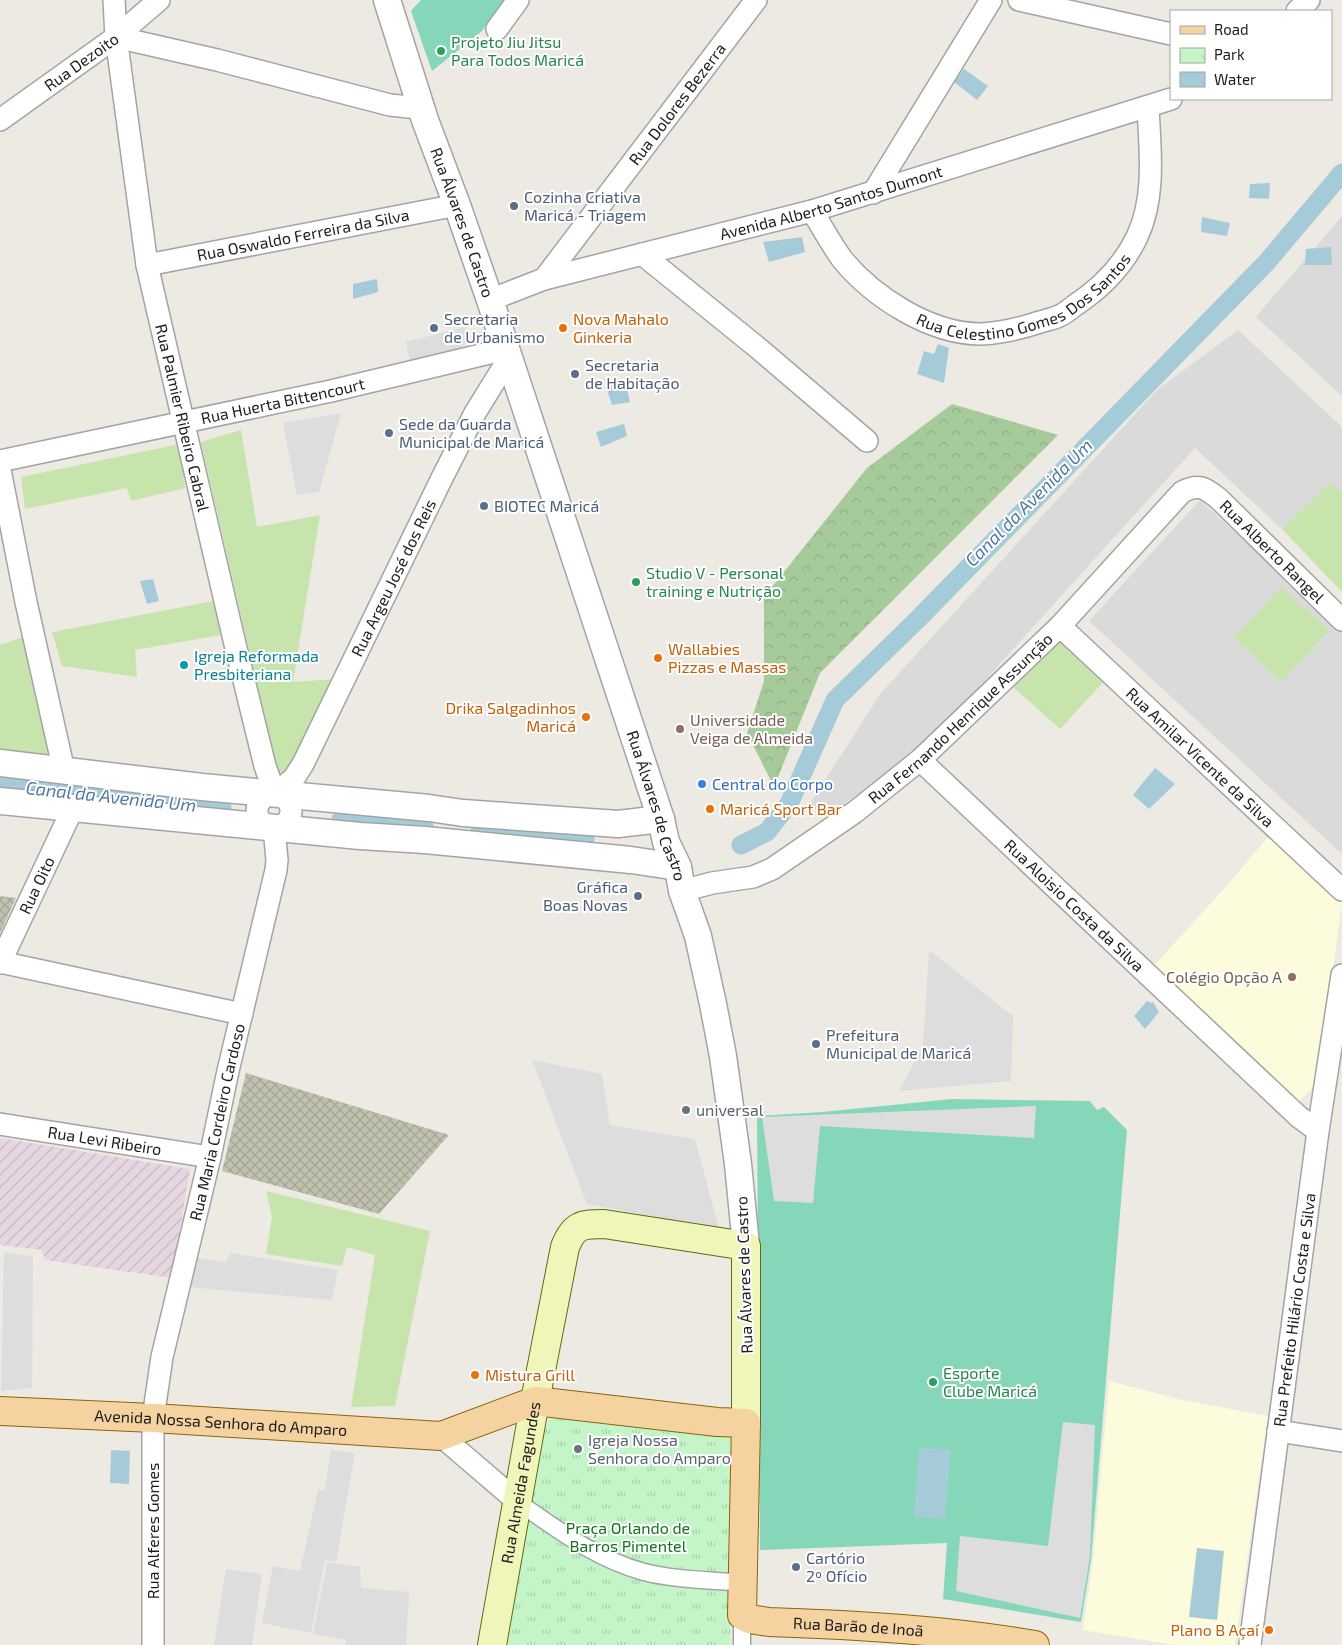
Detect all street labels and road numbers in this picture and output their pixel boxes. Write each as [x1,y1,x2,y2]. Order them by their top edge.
street label: Rua Dezoito [40,28,122,94]
street label: Rua Dolores Bezerra [624,39,729,168]
street label: Rua Álvares de Castro [427,145,498,300]
street label: Avenida Alberto Santos Dumont [718,161,945,243]
street label: Rua Oswaldo Ferreira da Silva [195,204,411,264]
street label: Rua Celestino Gomes Dos Santos [914,249,1134,343]
street label: Rua Palmier Ribeiro Cabral [152,322,214,514]
street label: Rua Huerta Bittencourt [199,373,366,427]
street label: Rua Argeu José dos Reis [347,496,439,659]
street label: Rua Alberto Rangel [1216,496,1329,607]
street label: Rua Fernando Henrique Assunção [864,629,1056,807]
street label: Rua Amilar Vicente da Silva [1123,683,1278,831]
street label: Rua Álvares de Castro [623,728,690,882]
street label: Rua Aloisio Costa da Silva [1001,835,1148,975]
street label: Rua Oito [15,853,58,917]
street label: Rua Maria Cordeiro Cardoso [185,1021,248,1223]
street label: Rua Levi Ribeiro [46,1122,163,1158]
street label: Rua Prefeito Hilário Costa e Silva [1269,1192,1319,1428]
street label: Rua Álvares de Castro [731,1196,756,1354]
street label: Rua Almeida Fagundes [497,1400,544,1565]
street label: Avenida Nossa Senhora do Amparo [94,1405,348,1439]
street label: Rua Alferes Gomes [143,1463,162,1599]
street label: Rua Barão de Inoã [793,1613,924,1640]

